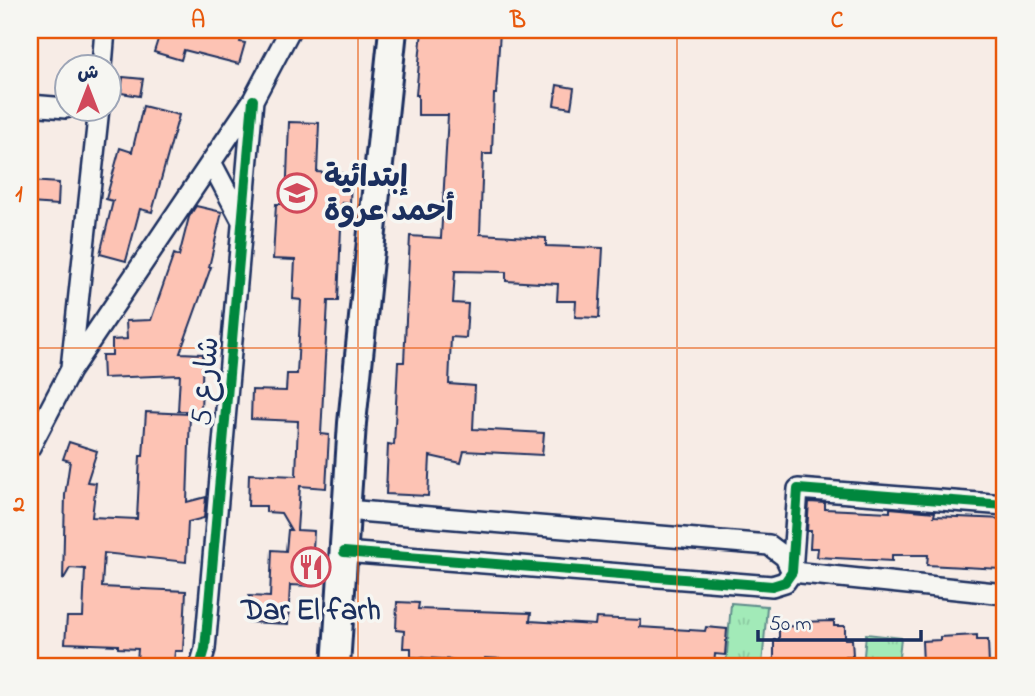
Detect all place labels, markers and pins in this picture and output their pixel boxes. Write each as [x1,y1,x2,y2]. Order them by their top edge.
place label: إبتدائية أحمد عروة [324,157,455,235]
school or university icon: إبتدائية أحمد عروة [276,172,318,214]
restaurant icon: Dar El farh [290,546,332,588]
place label: Dar El farh [239,590,381,634]

